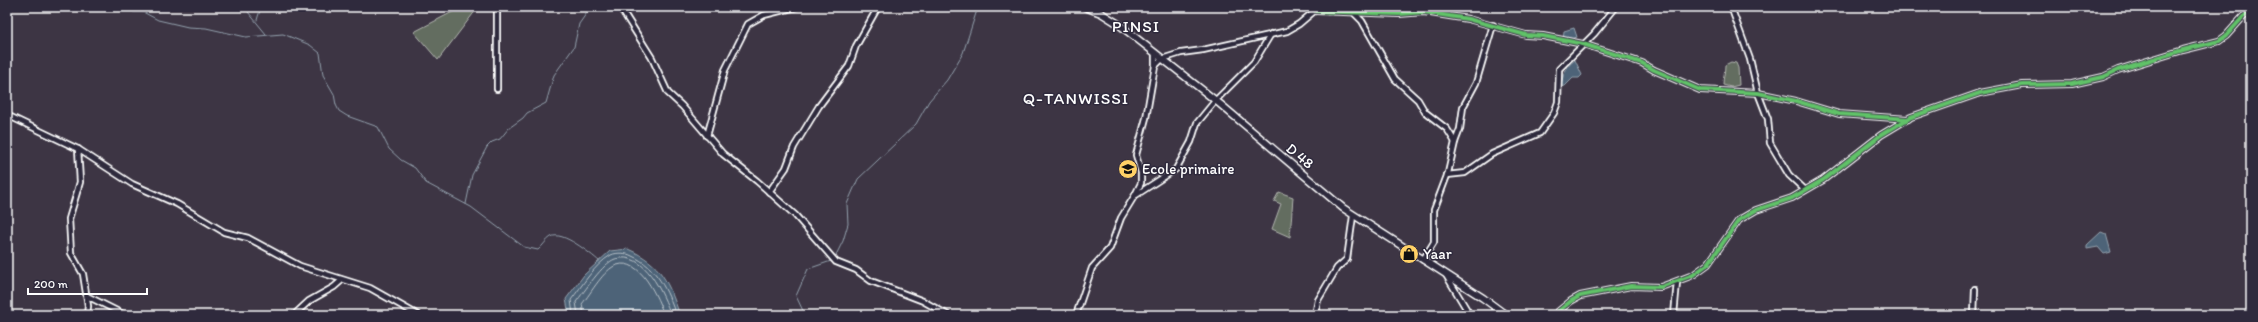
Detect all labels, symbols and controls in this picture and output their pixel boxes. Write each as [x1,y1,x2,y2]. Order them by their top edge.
district label: PINSI [1112,16,1160,36]
district label: Q-TANWISSI [1023,88,1129,108]
street label: D 48 [1283,139,1317,173]
school or university icon: Ecole primaire [1117,158,1139,180]
place label: Ecole primaire [1142,160,1234,178]
shop icon: Yaar [1398,243,1420,265]
place label: Yaar [1423,245,1452,263]
scale bar [28,270,147,296]
text: 200 m [34,277,68,291]

